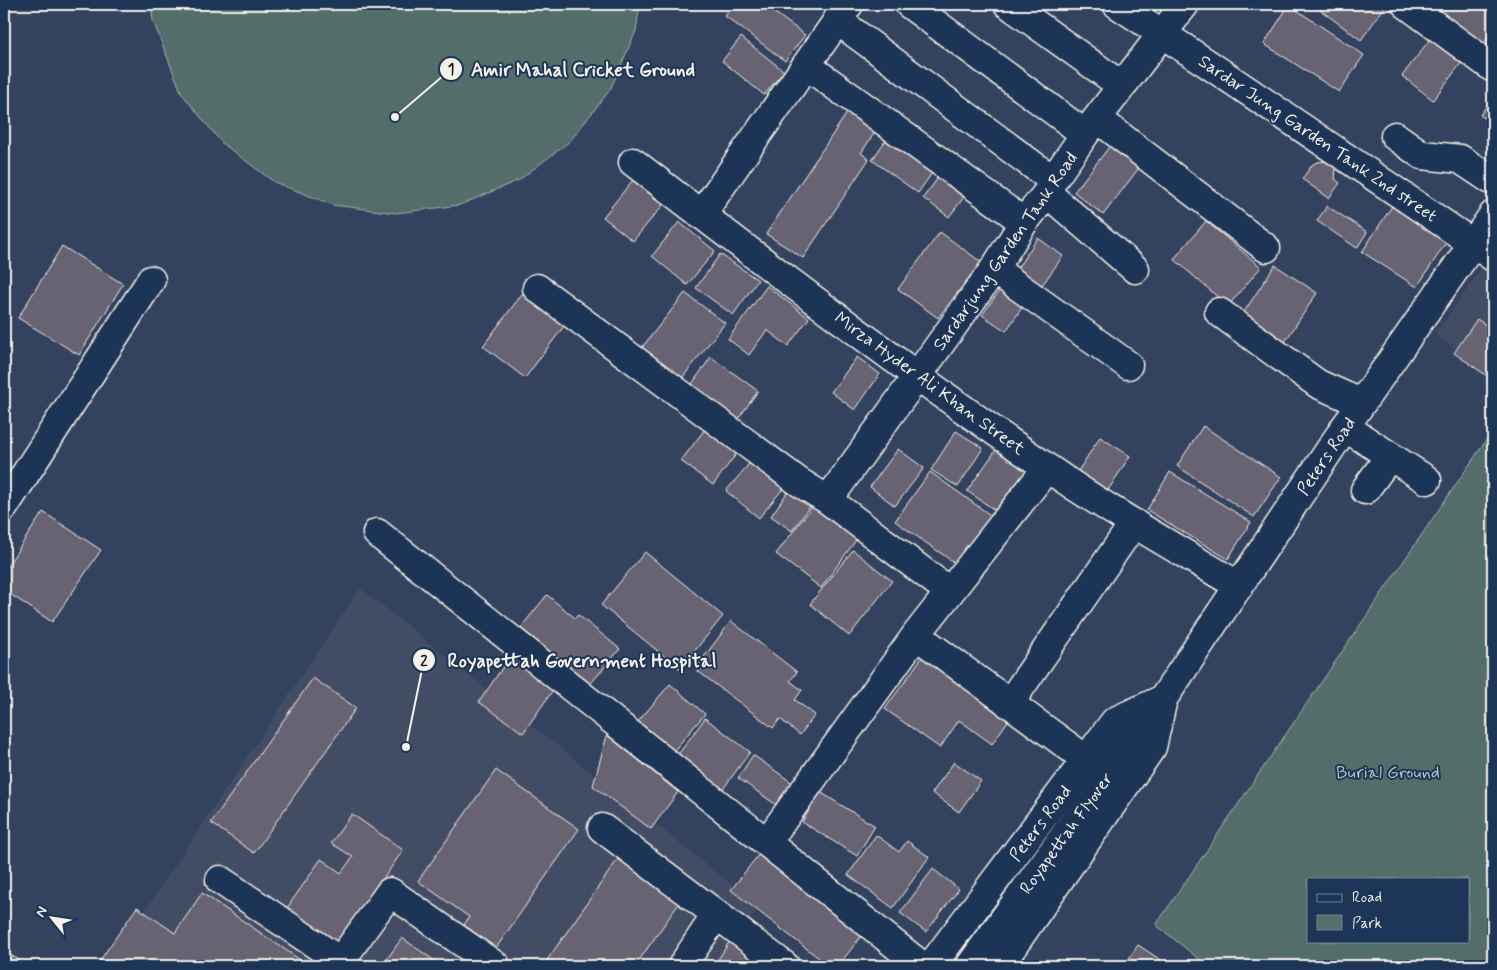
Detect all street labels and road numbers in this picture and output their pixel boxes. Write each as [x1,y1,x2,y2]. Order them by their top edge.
street label: Sardar Jung Garden Tank 2nd street [1193,50,1442,228]
street label: Sardarjung Garden Tank Road [928,147,1084,356]
street label: Mirza Hyder Ali Khan Street [829,306,1030,461]
street label: Peters Road [1292,413,1362,500]
street label: Royapettah Flyover [1014,768,1119,899]
street label: Peters Road [1004,781,1077,867]

